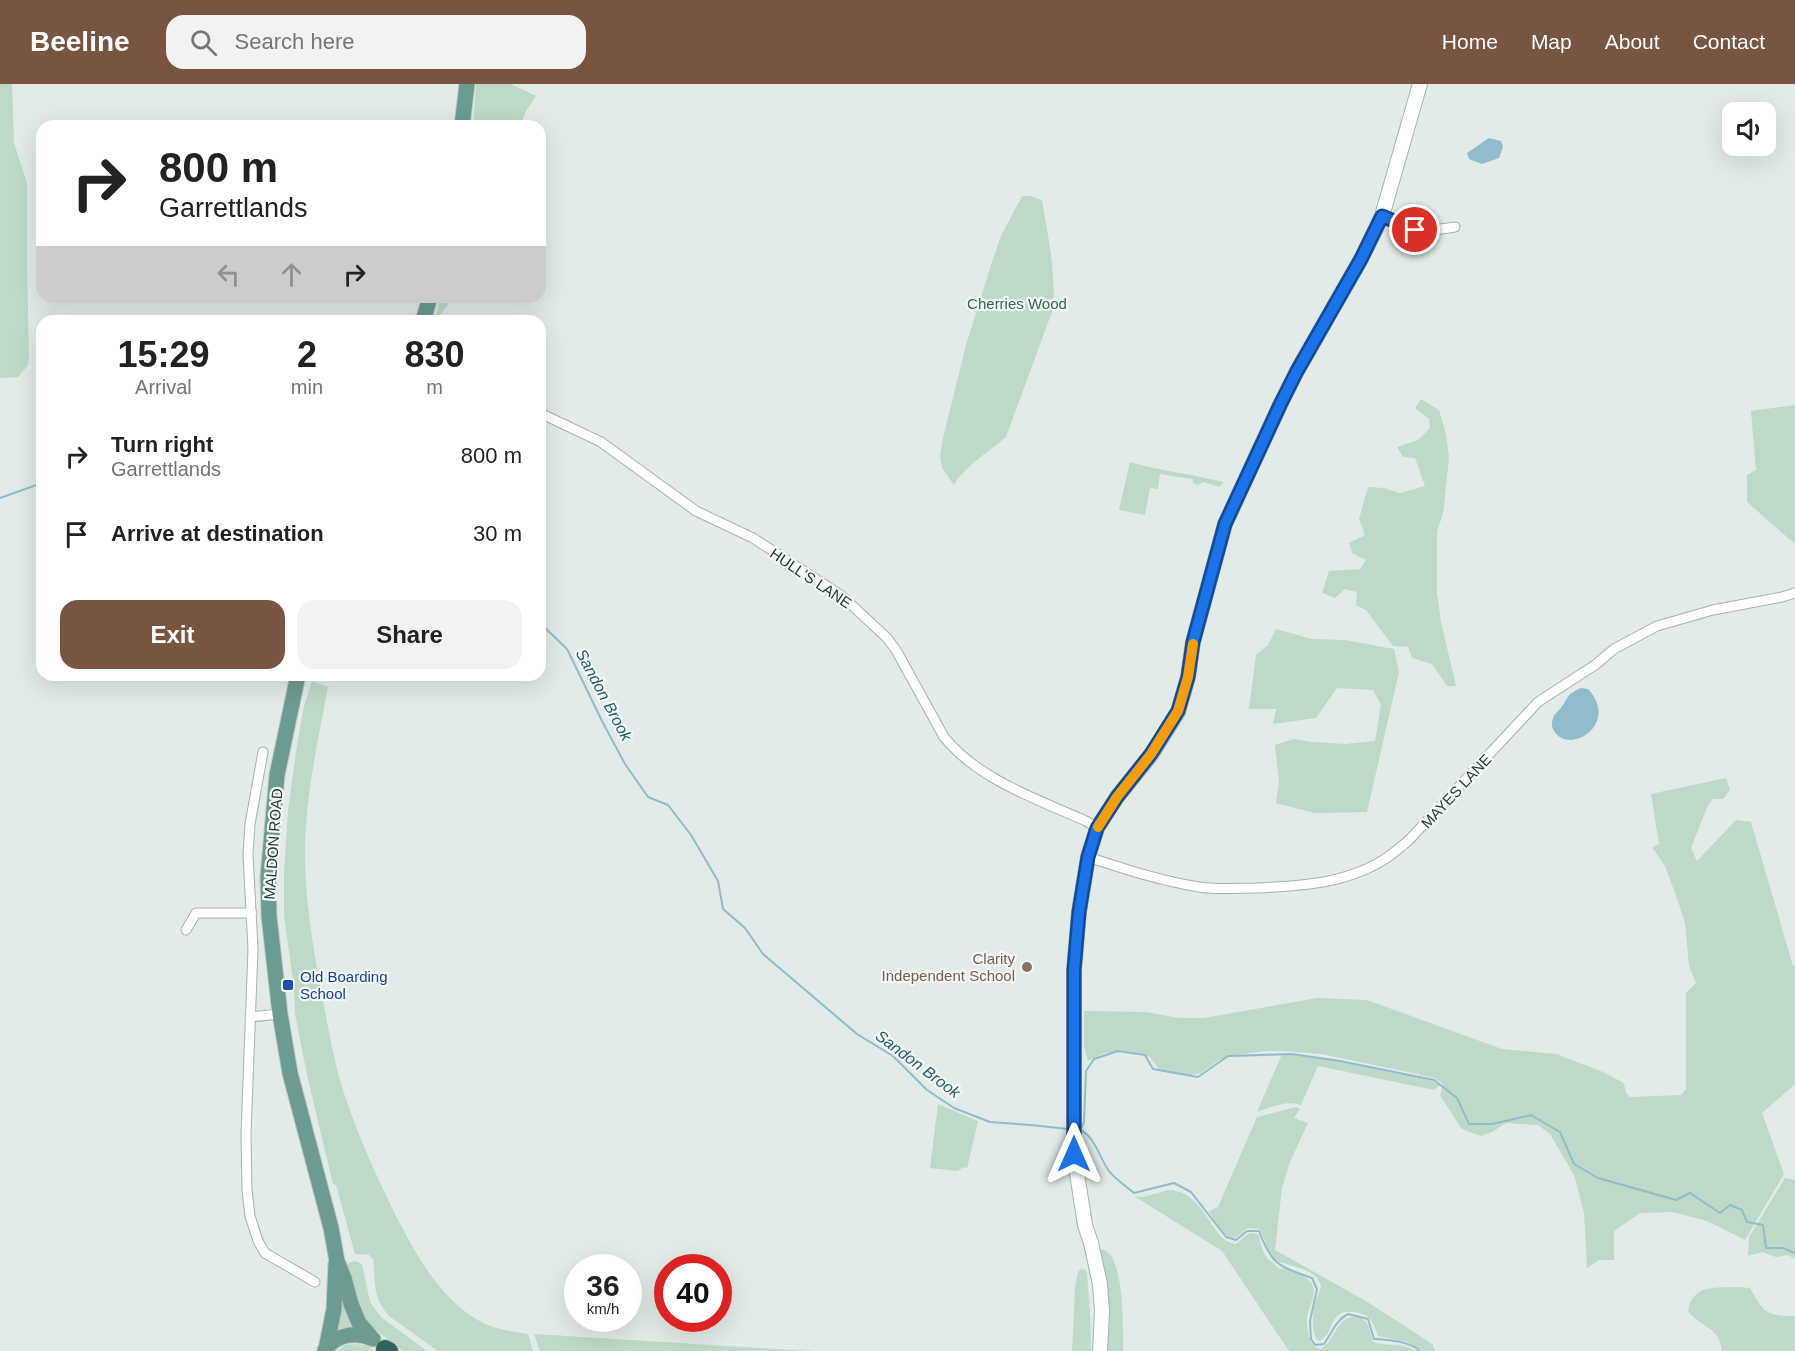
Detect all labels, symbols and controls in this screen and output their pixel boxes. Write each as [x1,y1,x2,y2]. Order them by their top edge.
search box [166,15,586,69]
text: Beeline [30,26,130,57]
icon: search [187,26,220,59]
text: Search here [235,29,354,54]
text: Home [1442,30,1498,53]
text: Map [1531,30,1572,53]
text: About [1605,30,1660,53]
text: Contact [1693,30,1765,53]
map controls [1722,102,1776,156]
button: sound [1722,102,1776,156]
icon: right [60,144,138,222]
text: 800 m [159,144,278,191]
text: Garrettlands [159,193,308,223]
pin [1389,204,1440,255]
icon: arrive [1398,213,1431,246]
icon: left [212,258,245,291]
icon: ahead [275,258,308,291]
icon: right [338,258,371,291]
park label: Cherries Wood [967,295,1067,312]
text: 15:29 [117,334,209,375]
text: 2 [297,334,317,375]
text: 830 [404,334,465,375]
text: Arrival [135,376,192,398]
text: min [291,376,323,398]
text: m [426,376,443,398]
text: Turn right [111,432,213,457]
icon: right [60,440,93,473]
text: 800 m [461,443,522,468]
text: Garrettlands [111,458,221,480]
icon: arrive [60,518,93,551]
text: Arrive at destination [111,521,324,546]
text: 30 m [473,521,522,546]
street label: HULL'S LANE [767,545,855,611]
button: Exit [60,600,285,669]
button: Share [297,600,522,669]
water label: Sandon Brook [573,646,636,745]
street label: MAYES LANE [1417,751,1495,831]
street label: MALDON ROAD [261,788,285,900]
place label: Clarity Independent School [882,950,1015,984]
marker: Clarity Independent School [1020,960,1034,974]
place label: Old Boarding School [300,968,388,1002]
marker: Old Boarding School [281,978,295,992]
water label: Sandon Brook [872,1027,964,1102]
position arrow [1042,1122,1106,1186]
speed limit sign: 40 [654,1254,732,1332]
text: 36 [586,1269,620,1302]
text: km/h [587,1300,619,1317]

